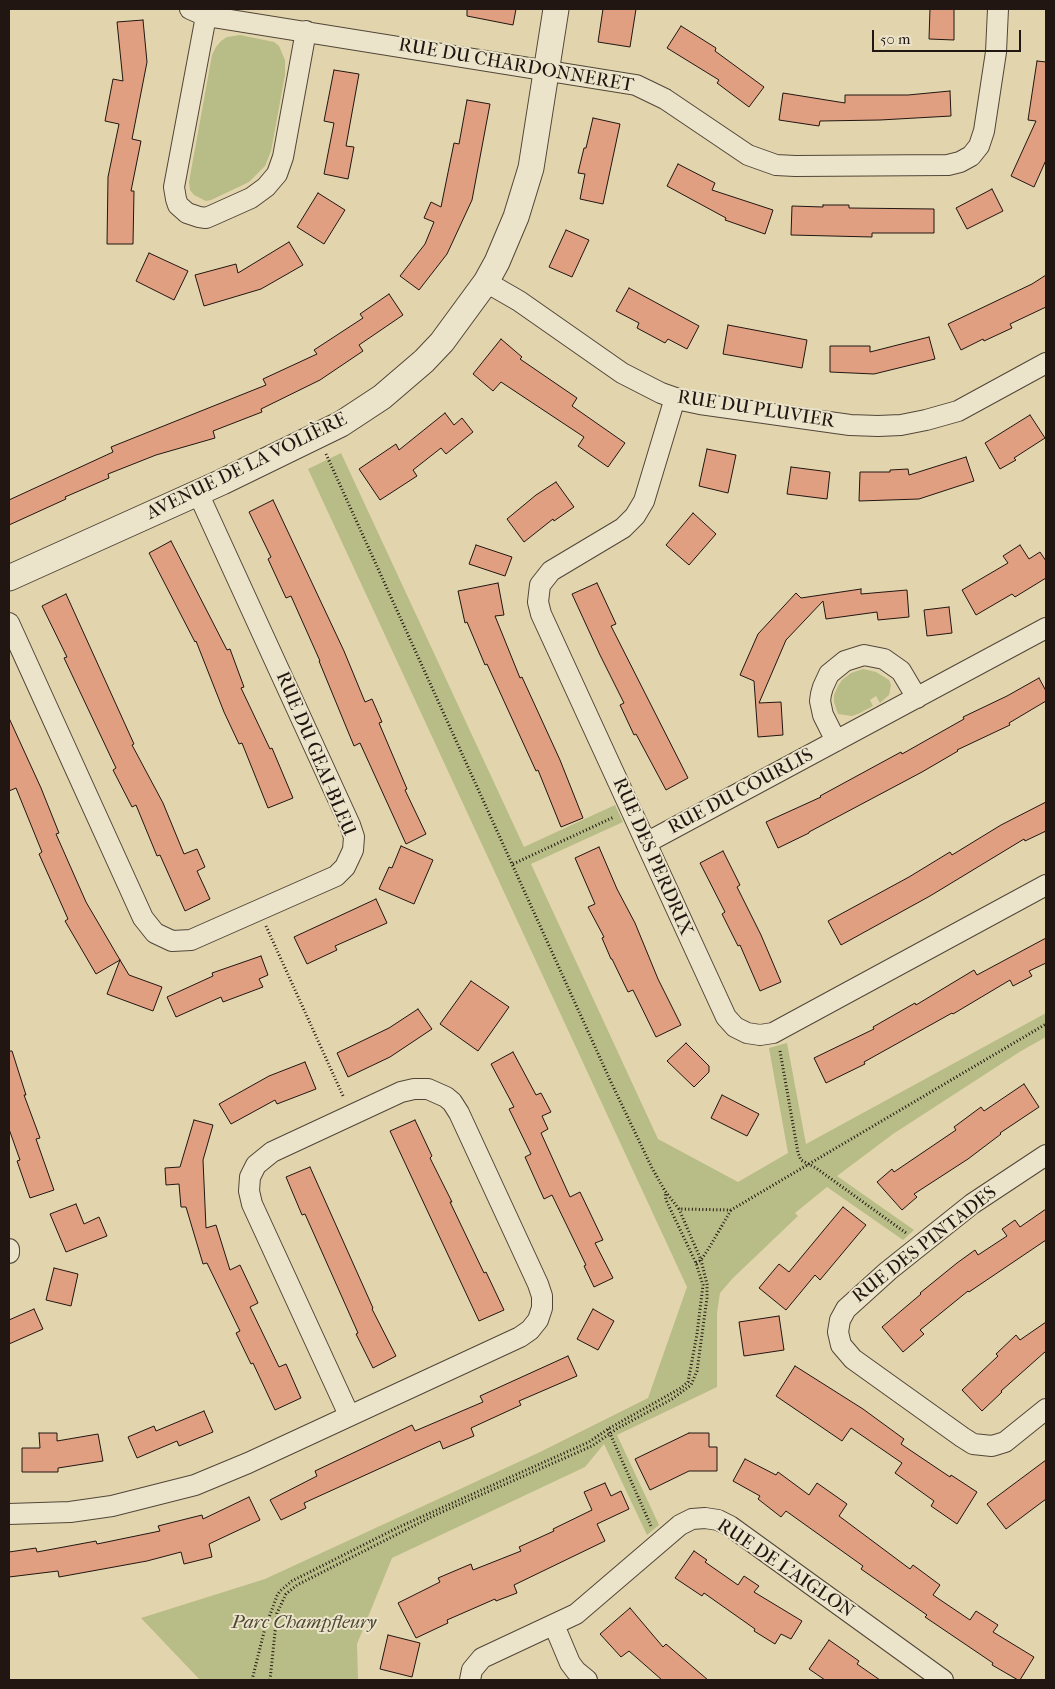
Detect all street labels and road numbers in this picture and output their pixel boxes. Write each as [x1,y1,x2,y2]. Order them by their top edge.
street label: RUE DU CHARDONNERET [397,34,635,98]
street label: RUE DU PLUVIER [676,386,836,434]
street label: AVENUE DE LA VOLIÈRE [143,408,351,526]
street label: RUE DU GEAI-BLEU [270,668,360,840]
street label: RUE DU COURLIS [664,744,818,840]
street label: RUE DES PERDRIX [607,775,697,939]
street label: RUE DES PINTADES [848,1182,1002,1308]
street label: RUE DE L'AIGLON [712,1515,858,1623]

